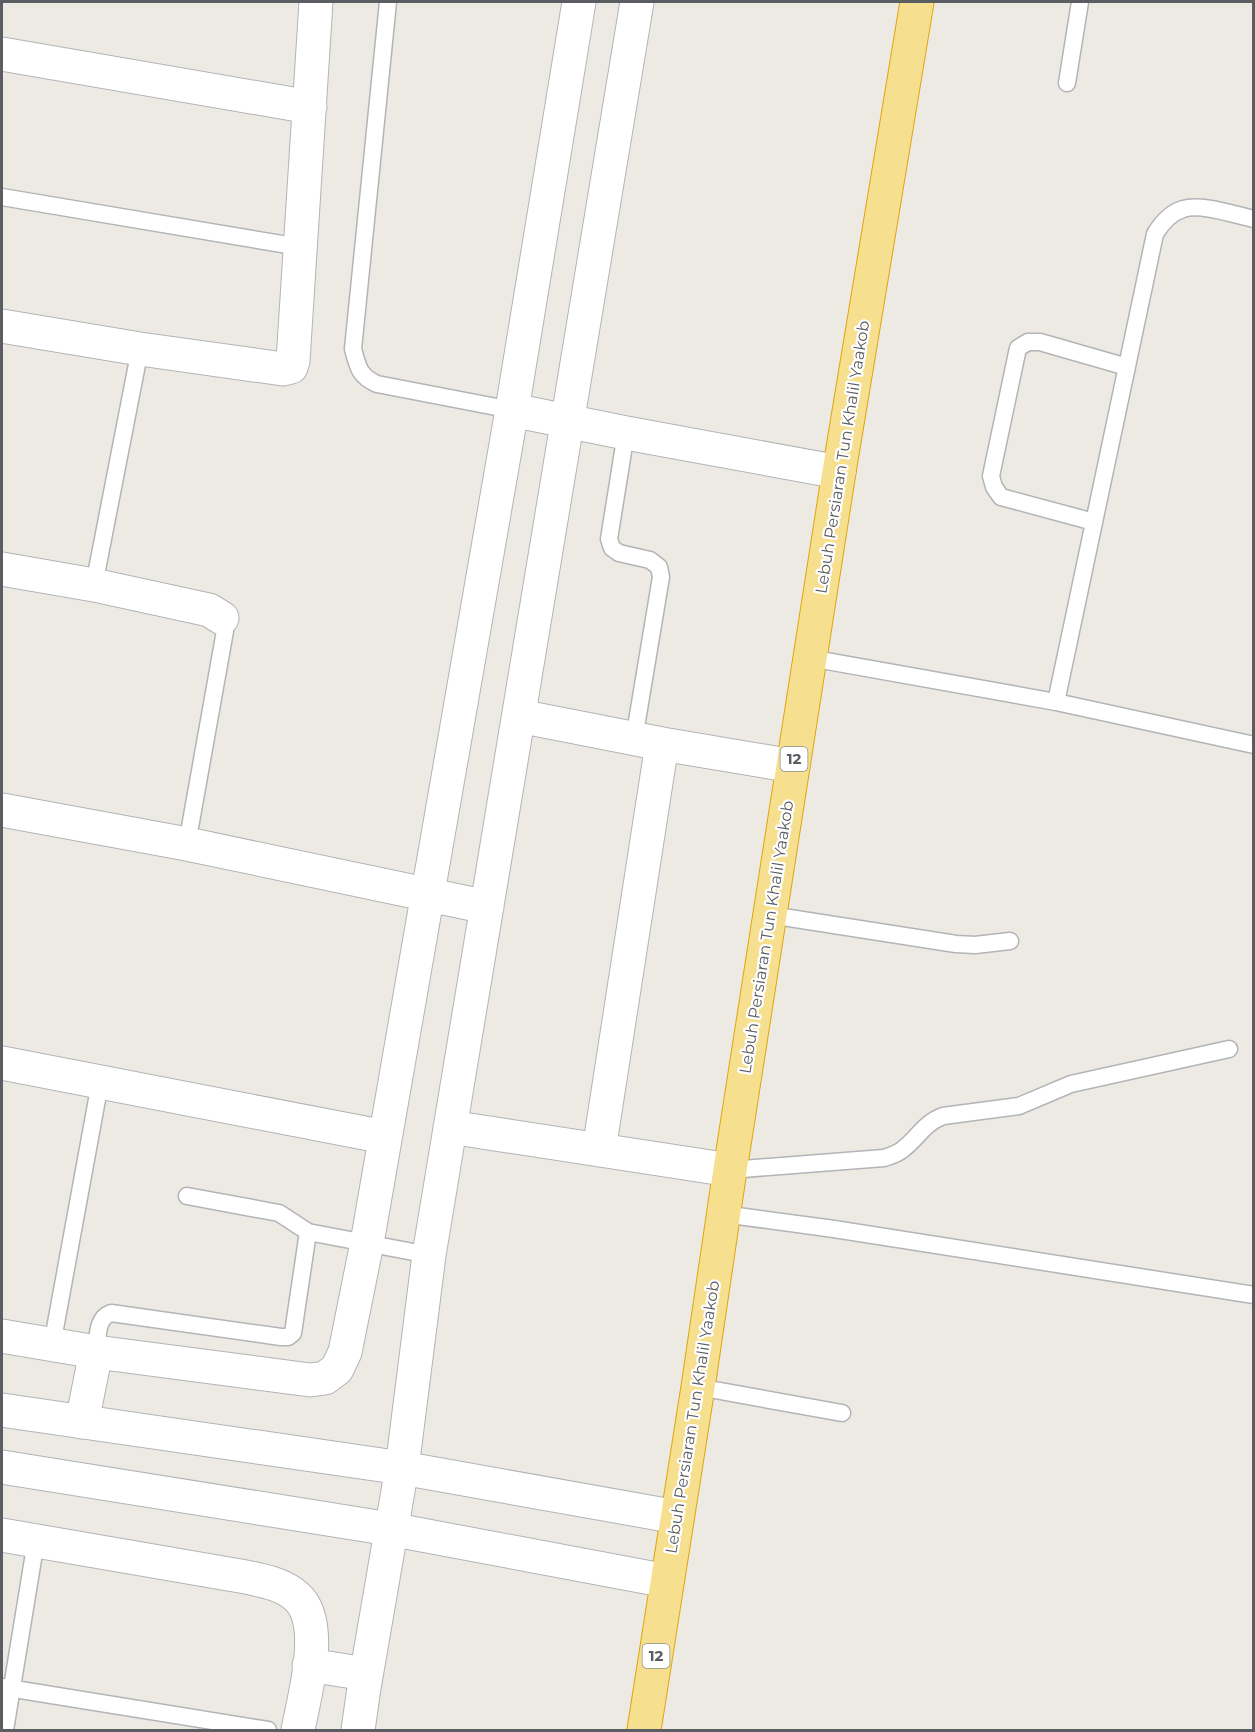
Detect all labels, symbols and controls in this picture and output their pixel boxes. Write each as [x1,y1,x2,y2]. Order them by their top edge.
street label: Lebuh Persiaran Tun Khalil Yaakob [812,319,874,595]
road number: 12 [780,747,808,771]
street label: Lebuh Persiaran Tun Khalil Yaakob [736,799,798,1075]
street label: Lebuh Persiaran Tun Khalil Yaakob [662,1279,724,1555]
road number: 12 [642,1644,670,1668]

